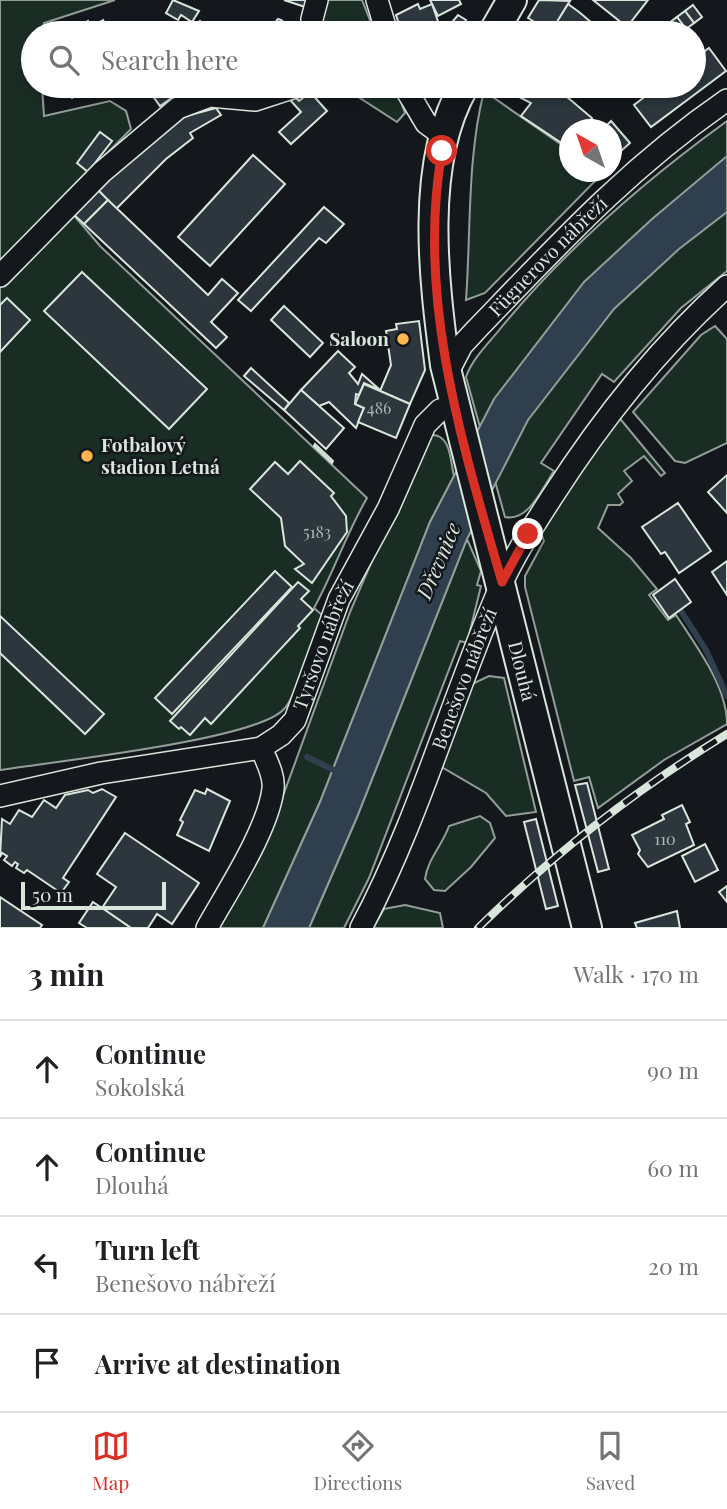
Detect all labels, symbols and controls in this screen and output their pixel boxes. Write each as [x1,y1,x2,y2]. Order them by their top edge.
search box [21,21,706,98]
icon: search [45,41,83,79]
text: Search here [101,42,238,77]
north arrow [559,119,622,182]
route start [426,135,457,166]
street label: Fügnerovo nábřeží [482,190,613,322]
place label: Saloon [329,325,389,351]
marker: Saloon [395,331,411,347]
house number: 486 [367,397,391,418]
place label: Fotbalový stadion Letná [101,431,220,479]
marker: Fotbalový stadion Letná [79,448,95,464]
water label: Dřevnice [408,518,466,604]
route end [512,518,543,549]
house number: 5183 [303,521,331,542]
street label: Tyršovo nábřeží [286,575,359,713]
street label: Benešovo nábřeží [425,603,502,753]
street label: Dlouhá [503,638,543,704]
house number: 110 [654,828,676,849]
scale bar [21,879,166,911]
text: 50 m [32,881,73,907]
text: 3 min [28,954,104,994]
text: Walk · 170 m [574,958,699,989]
text: Continue [95,1036,206,1071]
icon: ahead [28,1050,66,1088]
text: 90 m [647,1054,699,1085]
text: Sokolská [95,1071,185,1102]
text: Continue [95,1134,206,1169]
icon: ahead [28,1148,66,1186]
text: 60 m [647,1152,699,1183]
text: Dlouhá [95,1169,169,1200]
text: Turn left [95,1232,200,1267]
icon: left [28,1246,66,1284]
text: 20 m [648,1250,699,1281]
text: Benešovo nábřeží [95,1267,276,1298]
icon: arrive [28,1344,66,1382]
text: Arrive at destination [95,1346,341,1381]
tab: Map [92,1427,130,1495]
tab: Directions [313,1427,402,1495]
tab: Saved [586,1427,635,1495]

